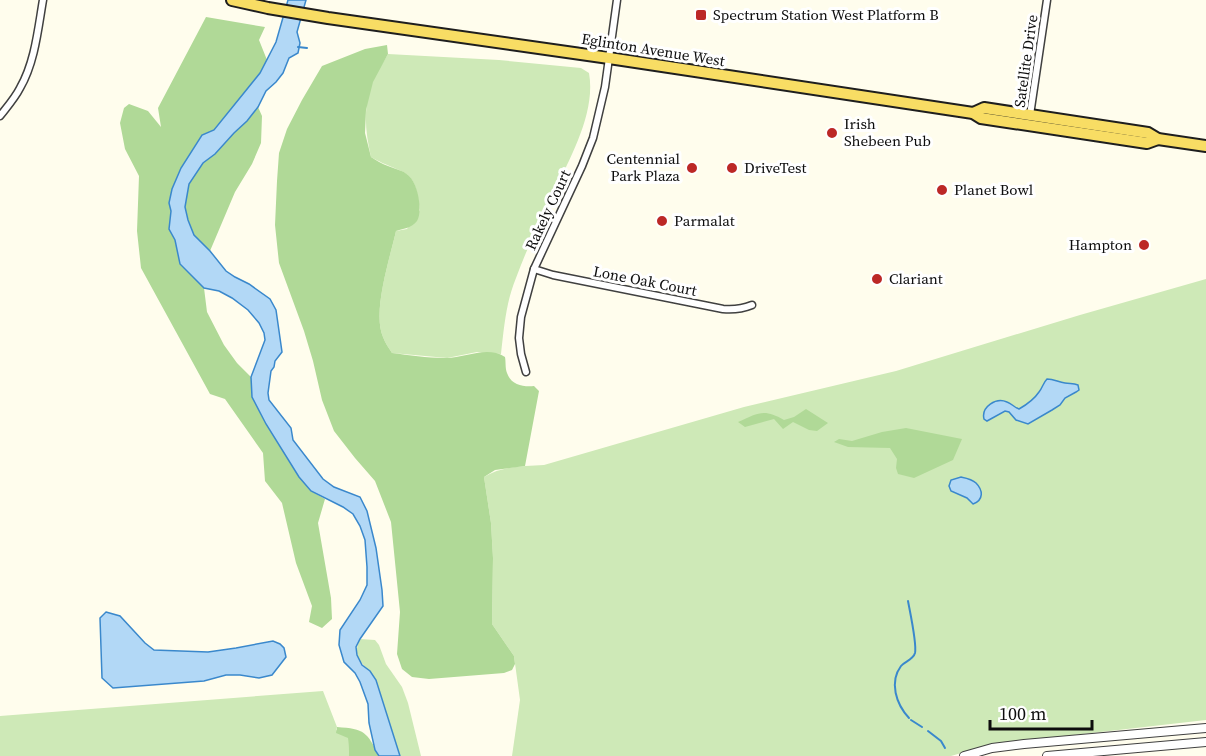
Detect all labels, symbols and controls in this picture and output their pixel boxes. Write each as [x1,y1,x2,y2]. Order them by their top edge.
place label: Spectrum Station West Platform B [713,4,939,25]
marker: Spectrum Station West Platform B [694,8,708,22]
street label: Satellite Drive [1009,13,1042,109]
street label: Eglinton Avenue West [580,28,726,71]
place label: Irish Shebeen Pub [844,113,931,151]
marker: Irish Shebeen Pub [825,126,839,140]
place label: Centennial Park Plaza [607,148,681,186]
place label: DriveTest [744,157,807,178]
marker: Centennial Park Plaza [685,161,699,175]
marker: DriveTest [725,161,739,175]
street label: Rakely Court [520,166,575,253]
place label: Planet Bowl [954,179,1034,200]
marker: Planet Bowl [935,183,949,197]
place label: Parmalat [674,210,735,231]
marker: Parmalat [655,214,669,228]
place label: Hampton [1069,234,1132,255]
marker: Hampton [1137,238,1151,252]
street label: Lone Oak Court [591,260,699,301]
place label: Clariant [889,268,943,289]
marker: Clariant [870,272,884,286]
scale bar [990,693,1092,731]
text: 100 m [999,701,1046,726]

